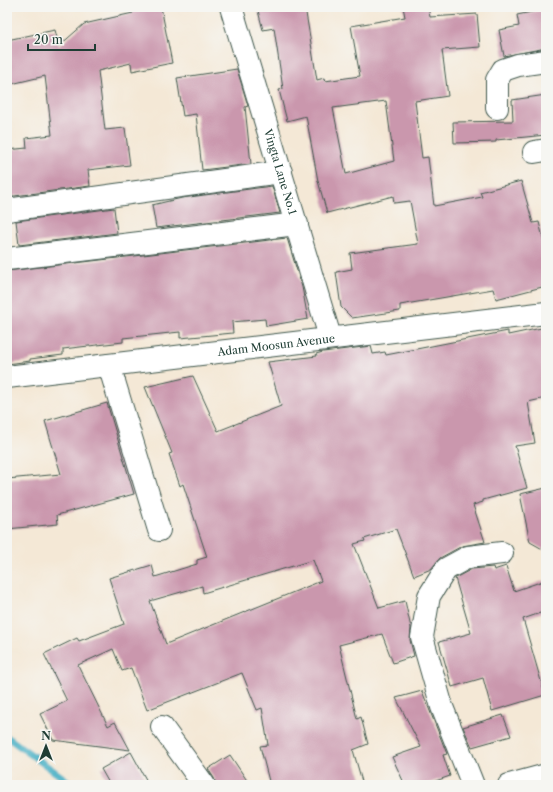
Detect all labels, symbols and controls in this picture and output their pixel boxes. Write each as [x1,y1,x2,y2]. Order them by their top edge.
scale bar [28,26,95,52]
text: 20 m [34,32,63,47]
street label: Vingta Lane No.1 [261,126,300,217]
street label: Adam Moosun Avenue [216,331,336,359]
north arrow [26,726,66,766]
text: N [41,729,51,743]

